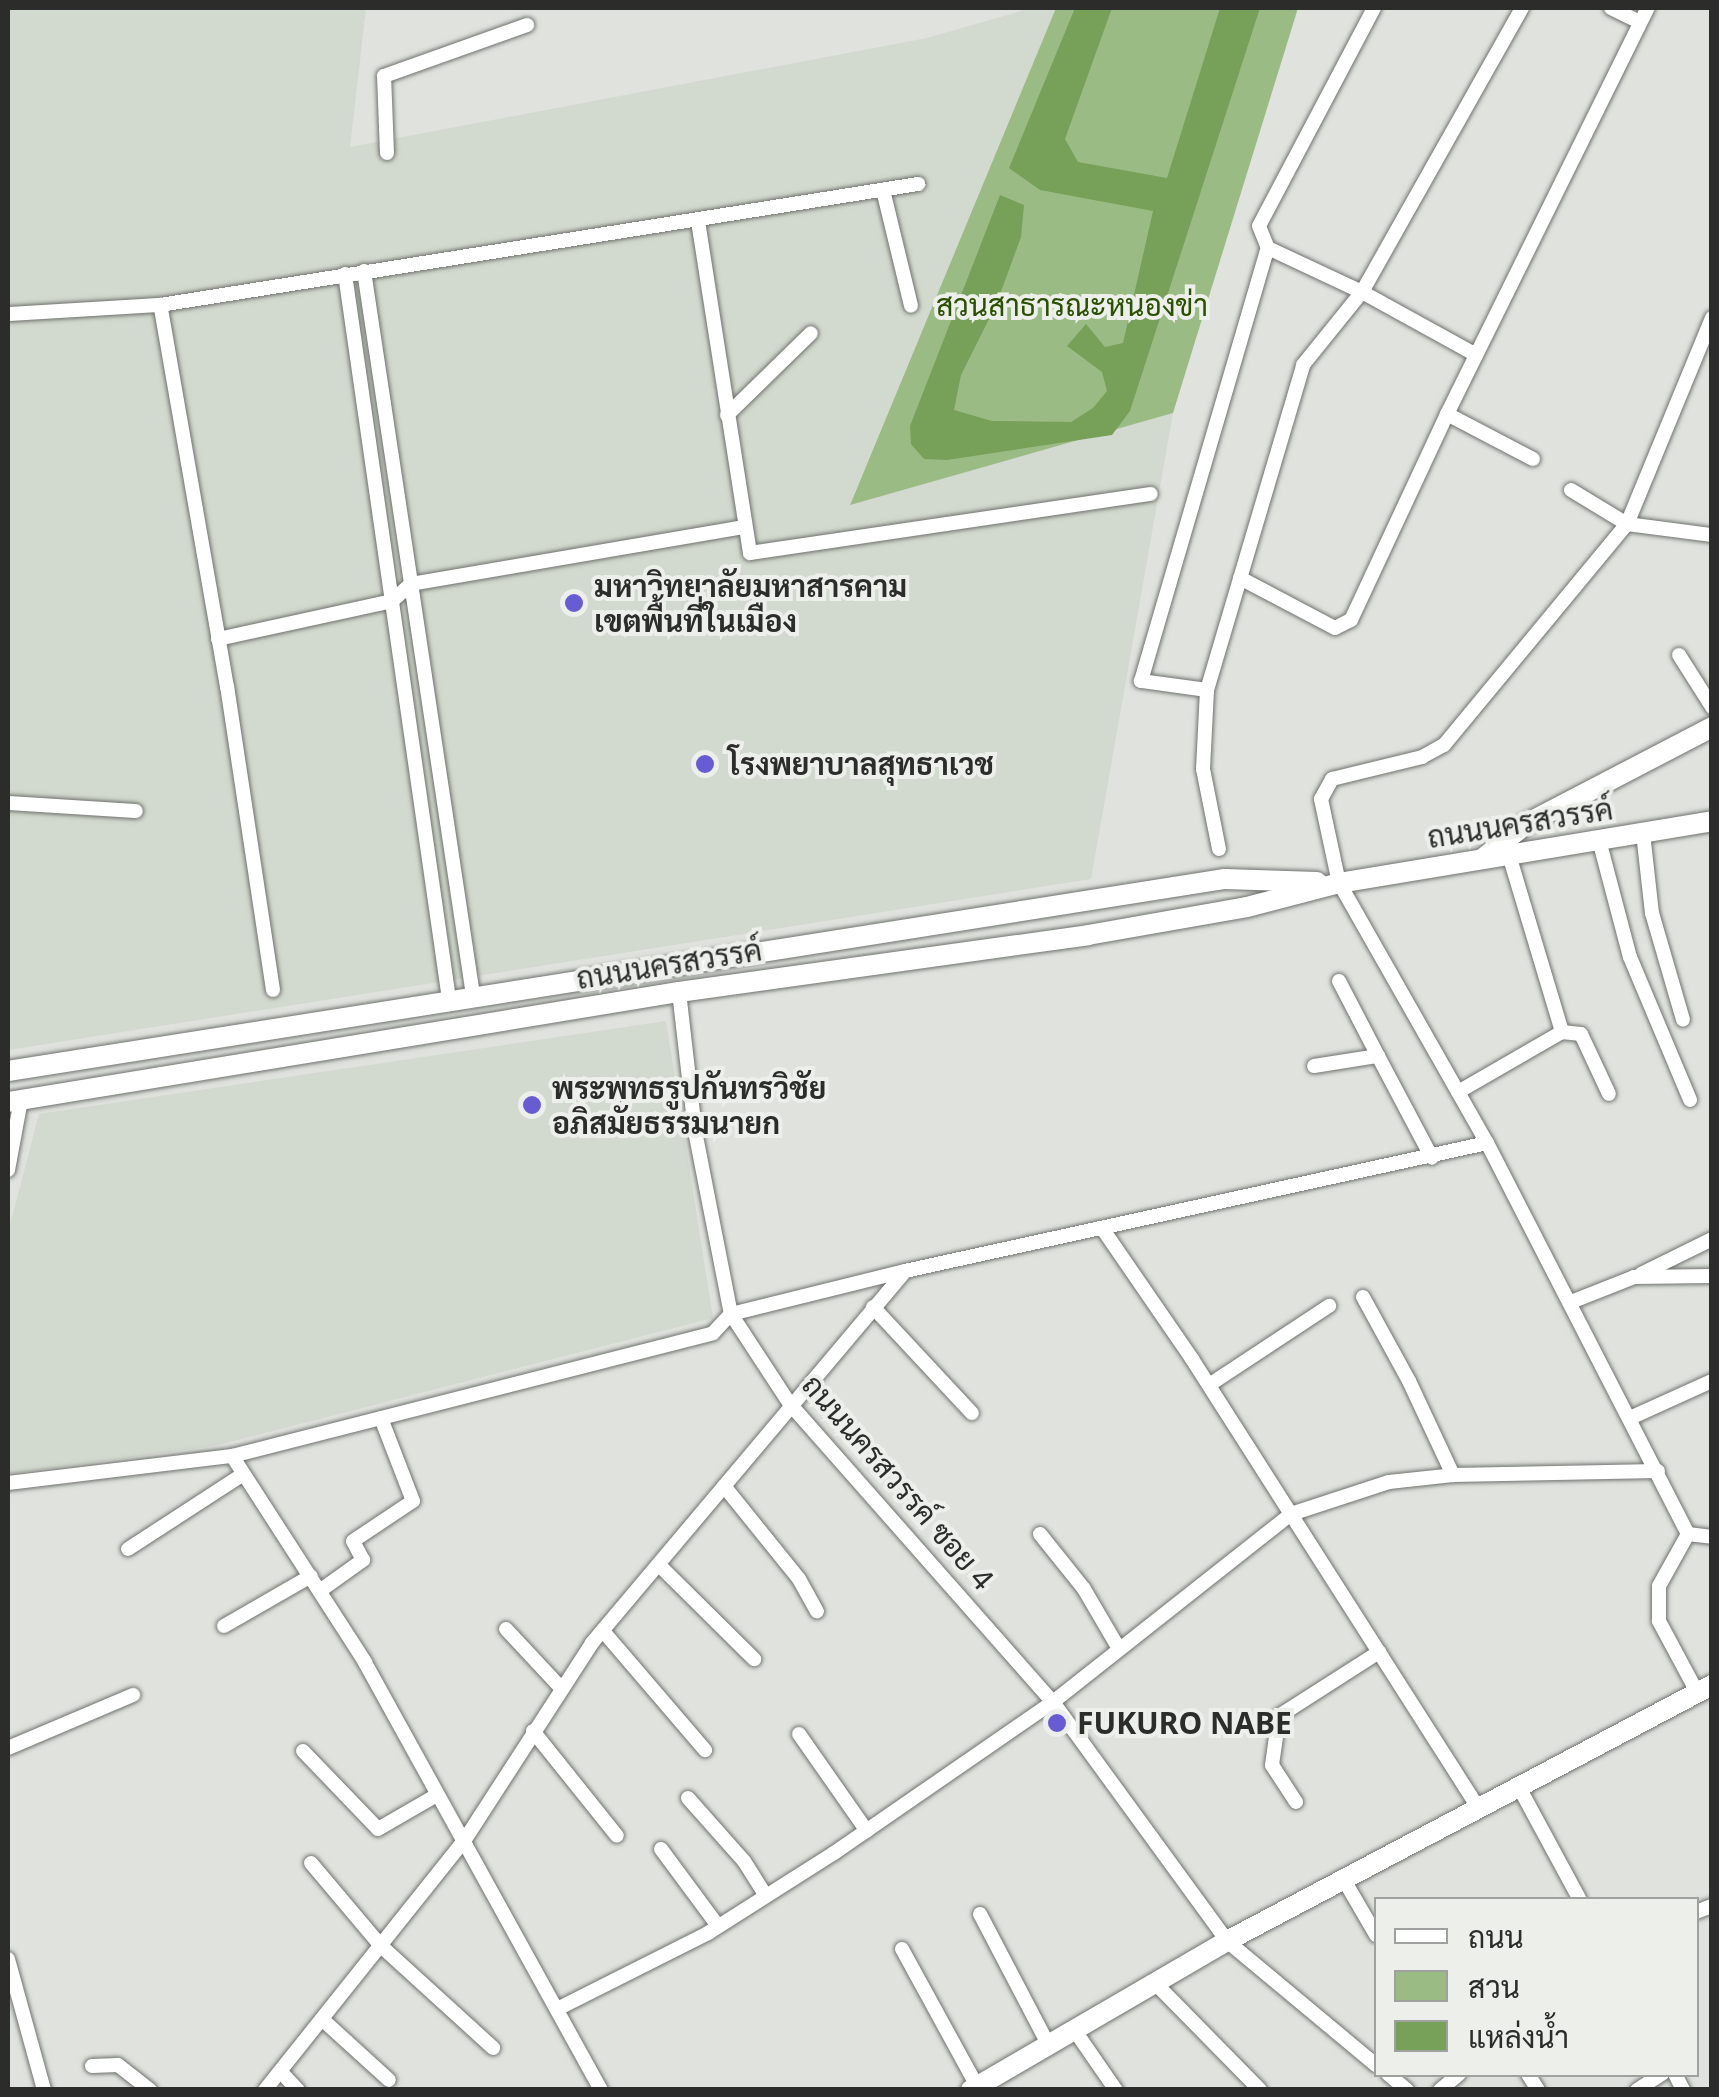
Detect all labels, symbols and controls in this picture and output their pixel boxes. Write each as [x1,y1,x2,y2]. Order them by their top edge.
park label: สวนสาธารณะหนองข่า [936,287,1208,323]
place label: มหาวิทยาลัยมหาสารคาม เขตพื้นที่ในเมือง [594,568,907,638]
marker: มหาวิทยาลัยมหาสารคาม เขตพื้นที่ในเมือง [563,592,585,614]
place label: โรงพยาบาลสุทธาเวช [728,746,994,782]
marker: โรงพยาบาลสุทธาเวช [692,751,718,777]
street label: ถนนนครสวรรค์ [1425,791,1615,855]
street label: ถนนนครสวรรค์ [574,932,764,996]
place label: พระพุทธรูปกันทรวิชัย อภิสมัยธรรมนายก [552,1070,826,1140]
marker: พระพุทธรูปกันทรวิชัย อภิสมัยธรรมนายก [521,1094,543,1116]
street label: ถนนนครสวรรค์ ซอย 4 [795,1367,1001,1597]
place label: FUKURO NABE [1077,1705,1292,1741]
marker: FUKURO NABE [1046,1712,1068,1734]
legend [1374,1897,1699,2077]
text: ถนน [1468,1916,1524,1957]
text: สวน [1468,1966,1520,2007]
text: แหล่งน้ำ [1468,2016,1569,2057]

